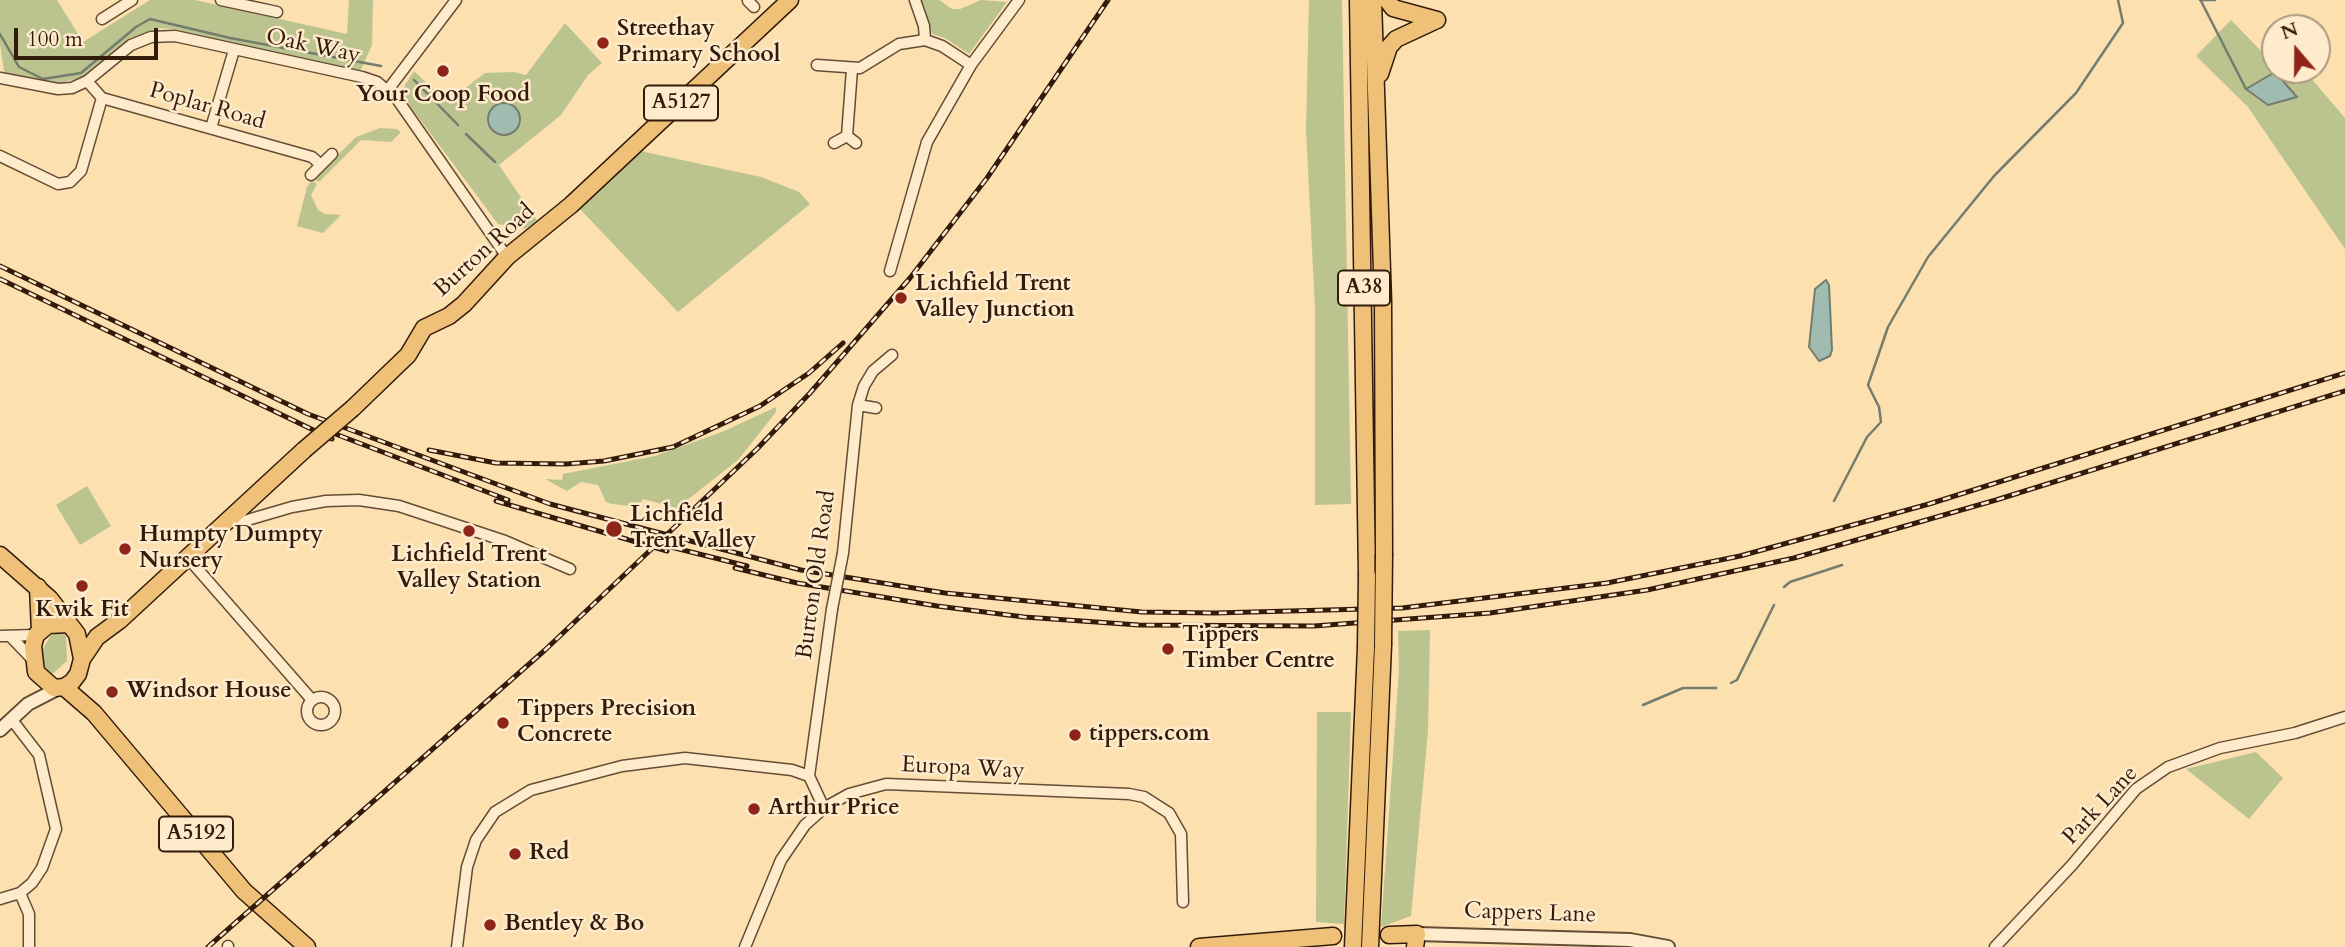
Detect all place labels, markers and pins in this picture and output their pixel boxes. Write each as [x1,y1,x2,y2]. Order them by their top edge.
place label: Streethay Primary School [617,16,780,70]
marker: Streethay Primary School [595,35,611,51]
marker: Your Coop Food [435,63,451,79]
place label: Your Coop Food [356,82,530,110]
place label: Lichfield Trent Valley Junction [915,271,1075,325]
marker: Lichfield Trent Valley Junction [893,290,909,306]
place label: Lichfield Trent Valley [630,502,756,556]
marker: Lichfield Trent Valley [604,519,624,539]
place label: Humpty Dumpty Nursery [139,522,323,576]
marker: Lichfield Trent Valley Station [461,523,477,539]
marker: Humpty Dumpty Nursery [117,541,133,557]
place label: Lichfield Trent Valley Station [391,542,547,596]
marker: Kwik Fit [74,578,90,594]
place label: Kwik Fit [35,597,129,625]
place label: Tippers Timber Centre [1182,622,1335,676]
marker: Tippers Timber Centre [1160,641,1176,657]
place label: Windsor House [126,678,292,706]
marker: Windsor House [104,684,120,700]
place label: Tippers Precision Concrete [517,696,696,750]
marker: Tippers Precision Concrete [495,715,511,731]
place label: tippers.com [1089,721,1210,749]
marker: tippers.com [1067,727,1083,743]
place label: Arthur Price [768,795,900,823]
marker: Arthur Price [746,801,762,817]
place label: Red [529,840,569,868]
marker: Red [507,846,523,862]
place label: Bentley & Bo [504,911,644,939]
marker: Bentley & Bo [482,917,498,933]

